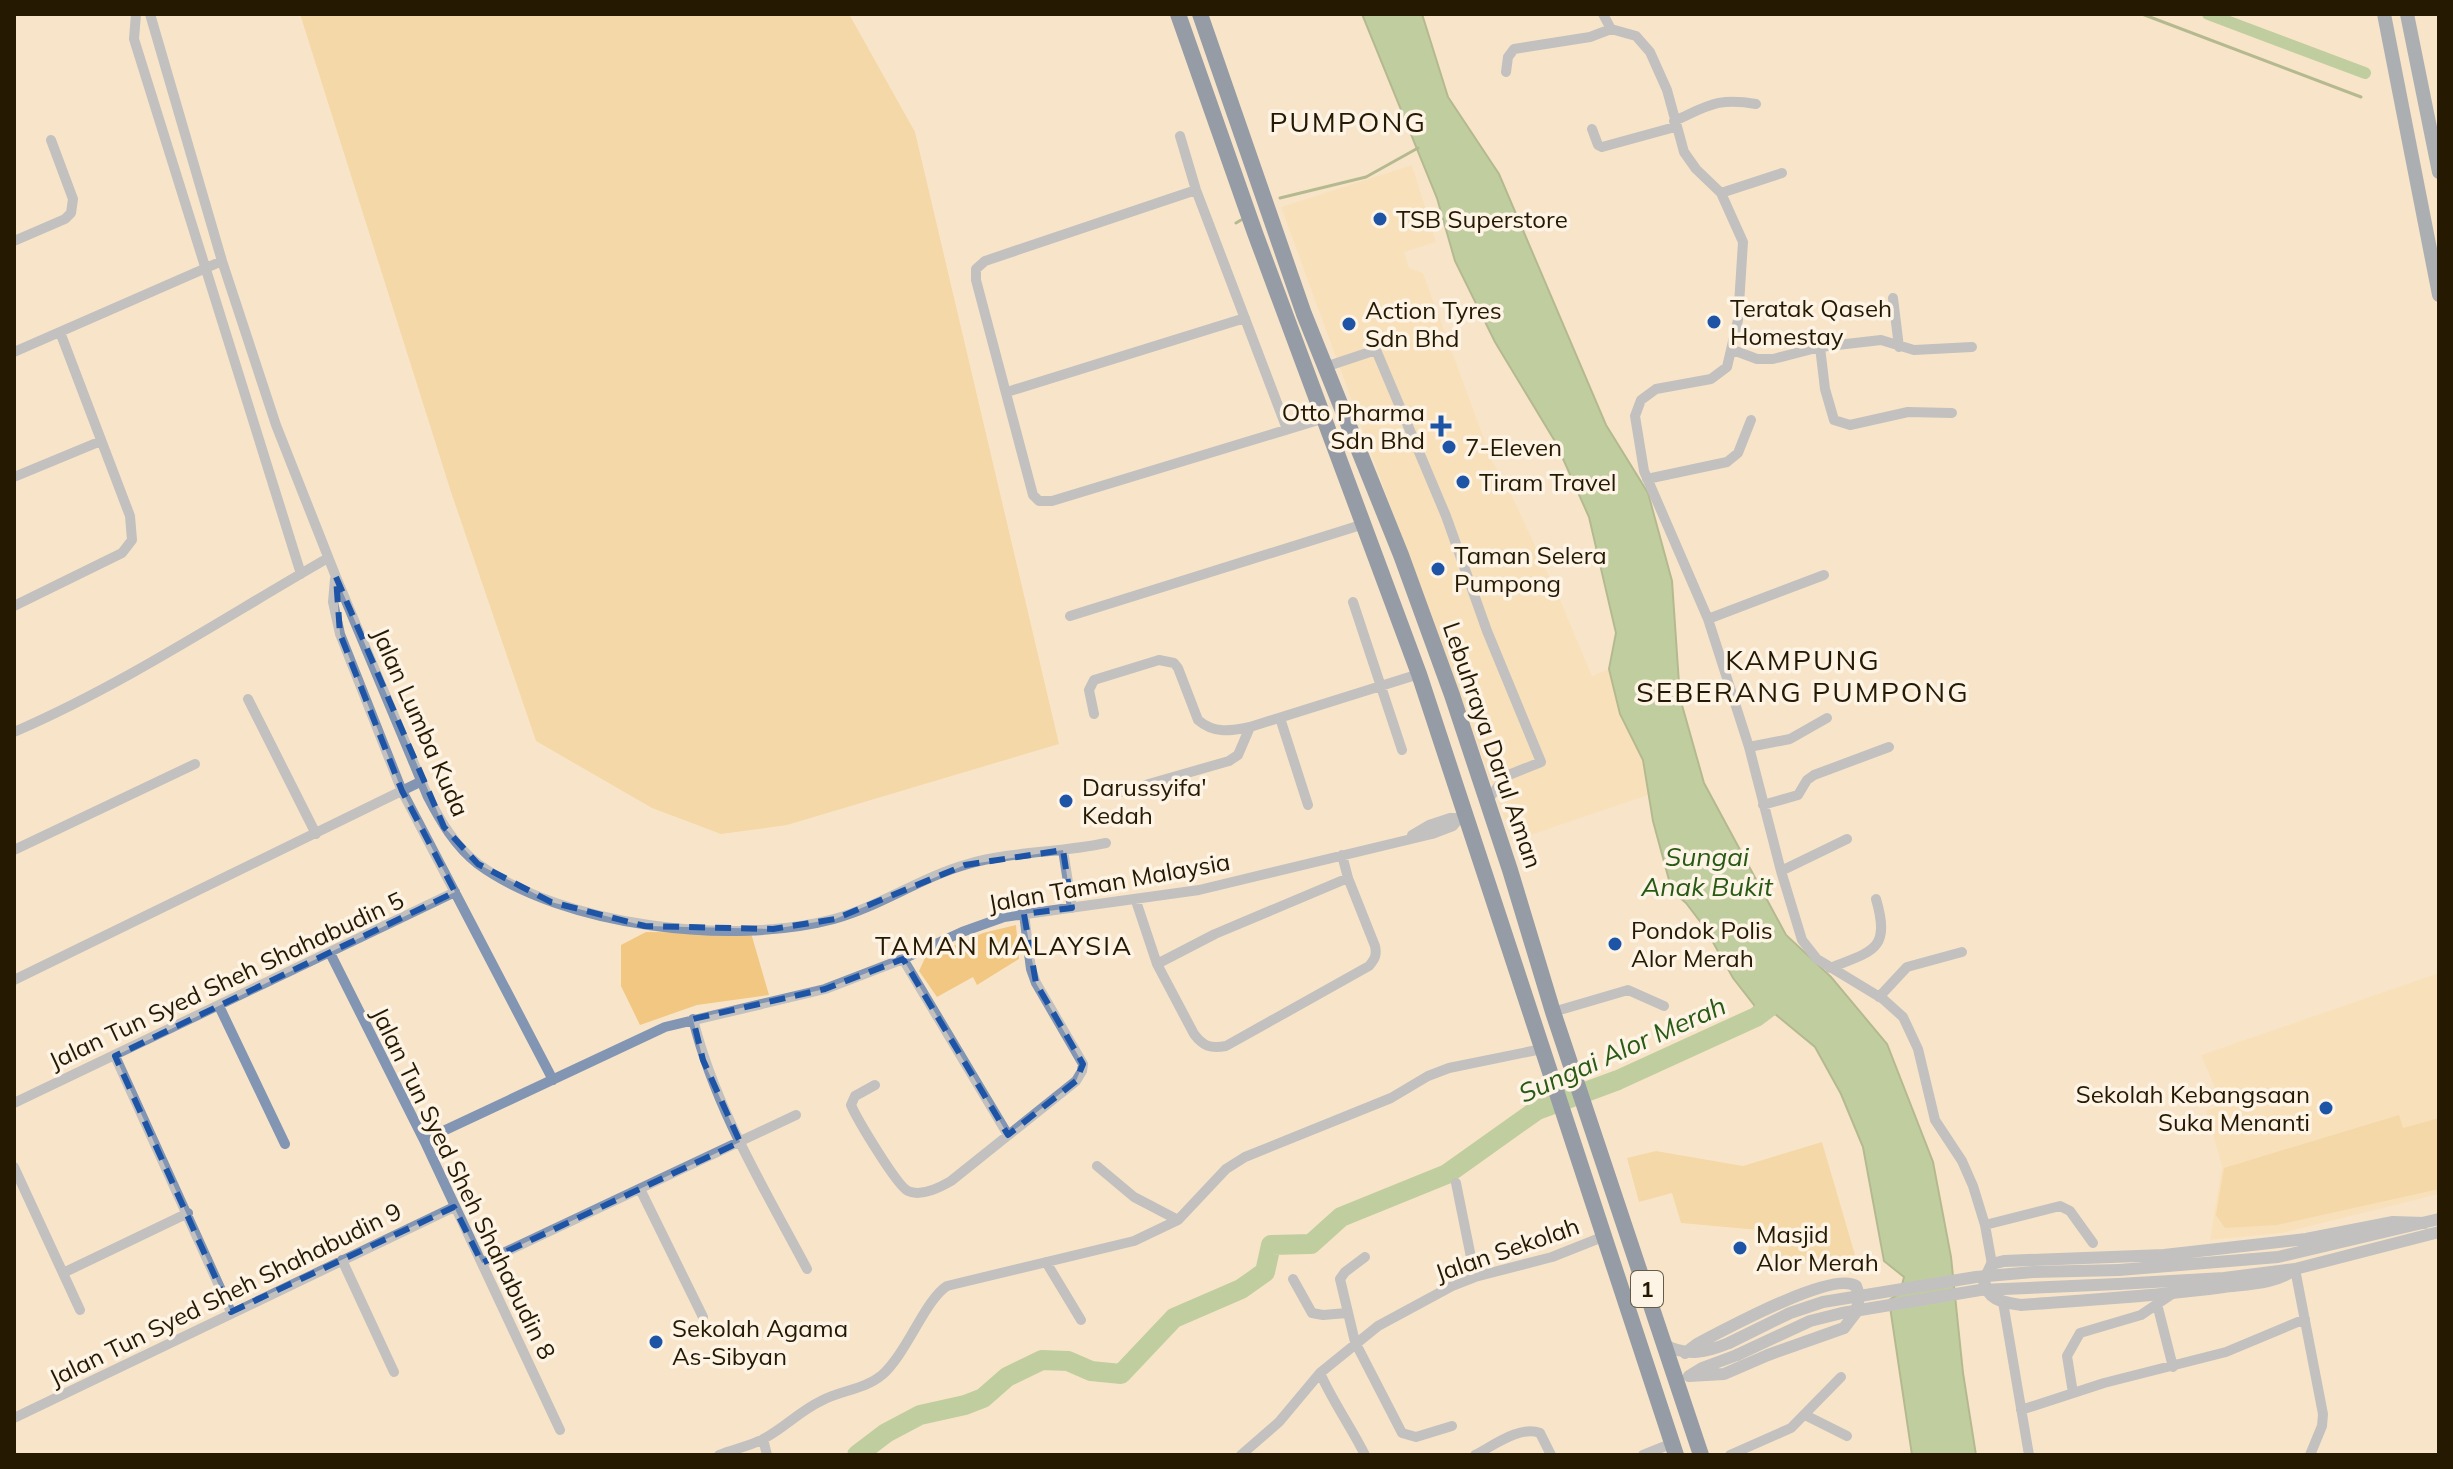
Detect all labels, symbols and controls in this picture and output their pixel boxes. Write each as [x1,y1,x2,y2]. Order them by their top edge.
district label: PUMPONG [1269,104,1427,139]
place label: TSB Superstore [1396,204,1568,234]
marker: TSB Superstore [1371,210,1389,228]
place label: Teratak Qaseh Homestay [1730,293,1892,351]
place label: Action Tyres Sdn Bhd [1365,295,1502,353]
marker: Teratak Qaseh Homestay [1705,313,1723,331]
marker: Action Tyres Sdn Bhd [1340,315,1358,333]
place label: Otto Pharma Sdn Bhd [1282,397,1425,455]
marker: Otto Pharma Sdn Bhd [1432,417,1450,435]
place label: 7-Eleven [1465,432,1562,462]
marker: 7-Eleven [1440,438,1458,456]
place label: Tiram Travel [1479,467,1616,497]
marker: Tiram Travel [1454,473,1472,491]
place label: Taman Selera Pumpong [1454,540,1607,598]
marker: Taman Selera Pumpong [1429,560,1447,578]
street label: Lebuhraya Darul Aman [1437,618,1549,872]
street label: Jalan Lumba Kuda [366,623,476,821]
district label: KAMPUNG SEBERANG PUMPONG [1636,642,1970,709]
place label: Darussyifa' Kedah [1082,772,1207,830]
marker: Darussyifa' Kedah [1057,792,1075,810]
water label: Sungai Anak Bukit [1640,840,1774,903]
street label: Jalan Taman Malaysia [986,846,1232,918]
street label: Jalan Tun Syed Sheh Shahabudin 5 [44,884,408,1076]
place label: Pondok Polis Alor Merah [1631,915,1773,973]
district label: TAMAN MALAYSIA [875,929,1133,962]
marker: Pondok Polis Alor Merah [1606,935,1624,953]
water label: Sungai Alor Merah [1513,988,1731,1110]
street label: Jalan Tun Syed Sheh Shahabudin 8 [365,1002,563,1364]
place label: Sekolah Kebangsaan Suka Menanti [2076,1079,2310,1137]
marker: Sekolah Kebangsaan Suka Menanti [2317,1099,2335,1117]
street label: Jalan Tun Syed Sheh Shahabudin 9 [44,1195,406,1393]
street label: Jalan Sekolah [1431,1210,1583,1288]
place label: Masjid Alor Merah [1756,1219,1879,1277]
marker: Masjid Alor Merah [1731,1239,1749,1257]
road number: 1 [1631,1271,1663,1307]
place label: Sekolah Agama As-Sibyan [672,1313,848,1371]
marker: Sekolah Agama As-Sibyan [647,1333,665,1351]

